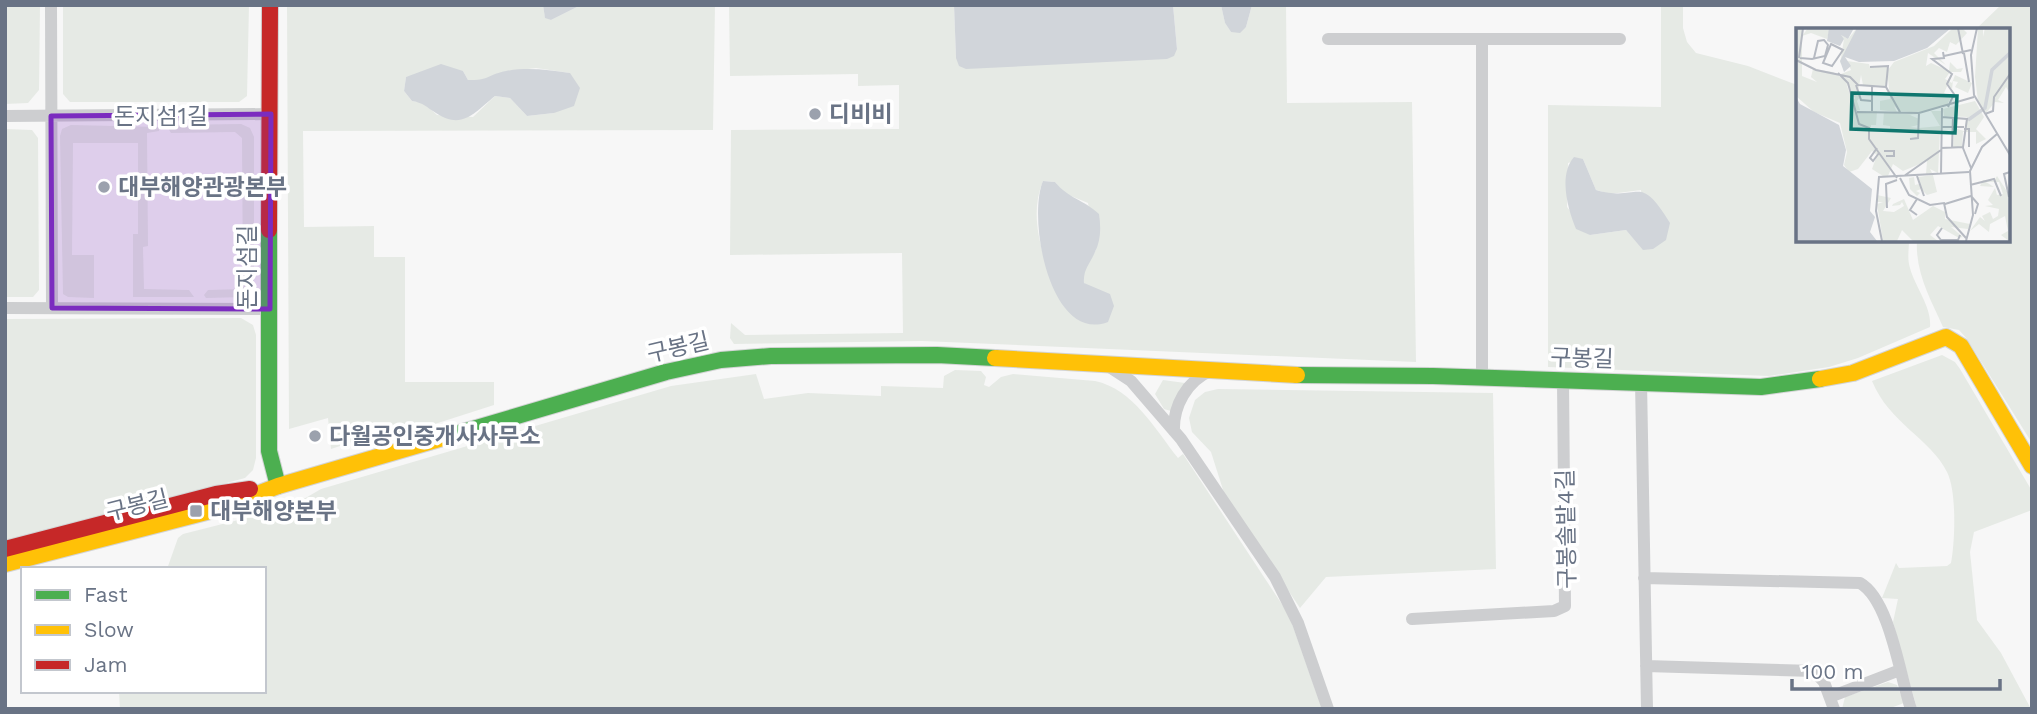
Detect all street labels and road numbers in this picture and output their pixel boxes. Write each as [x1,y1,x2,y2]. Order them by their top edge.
street label: 돈지섬1길 [114,103,208,130]
street label: 돈지섬길 [234,225,261,309]
street label: 구봉길 [644,327,712,368]
street label: 구봉길 [1550,344,1614,373]
street label: 구봉솔밭4길 [1552,469,1581,589]
street label: 구봉길 [103,485,171,526]

